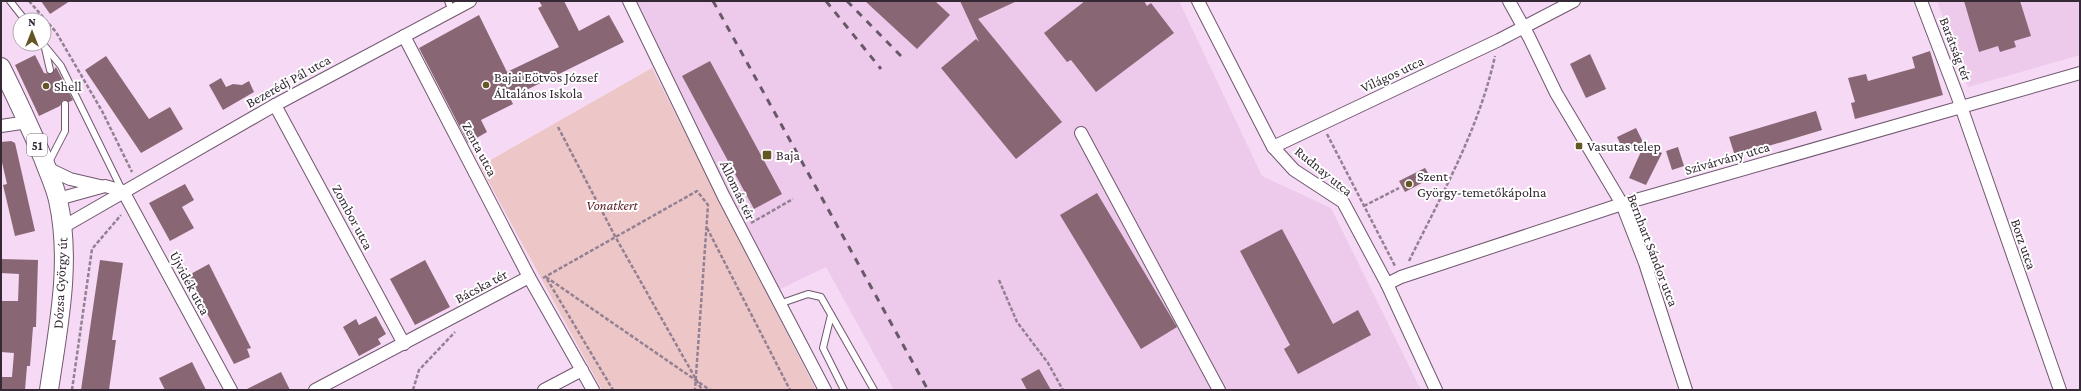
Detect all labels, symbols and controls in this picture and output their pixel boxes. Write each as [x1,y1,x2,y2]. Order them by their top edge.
north arrow [12,12,52,52]
street label: Barátság tér [1937,15,1975,83]
text: N [28,16,36,28]
street label: Bezerédj Pál utca [243,51,334,112]
street label: Világos utca [1358,52,1426,96]
place label: Bajai Eötvös József Általános Iskola [494,69,598,101]
place label: Shell [54,78,82,94]
marker: Bajai Eötvös József Általános Iskola [481,80,491,90]
marker: Shell [41,81,51,91]
street label: Zenta utca [459,119,501,179]
road number: 51 [27,134,47,156]
place label: Vasutas telep [1587,138,1661,154]
street label: Szivárvány utca [1683,138,1772,178]
marker: Vasutas telep [1574,141,1584,151]
street label: Rudnay utca [1292,143,1356,199]
place label: Baja [776,147,801,164]
marker: Baja [761,149,773,161]
street label: Állomás tér [717,158,759,222]
place label: Szent György-temetőkápolna [1417,168,1547,200]
marker: Szent György-temetőkápolna [1404,179,1414,189]
street label: Zombor utca [329,182,377,253]
street label: Bernhart Sándor utca [1624,191,1682,309]
park label: Vonatkert [586,197,639,213]
street label: Borz utca [2008,217,2040,272]
street label: Dózsa György út [50,237,70,329]
street label: Újvidék utca [166,248,214,318]
street label: Bácska tér [452,266,510,306]

